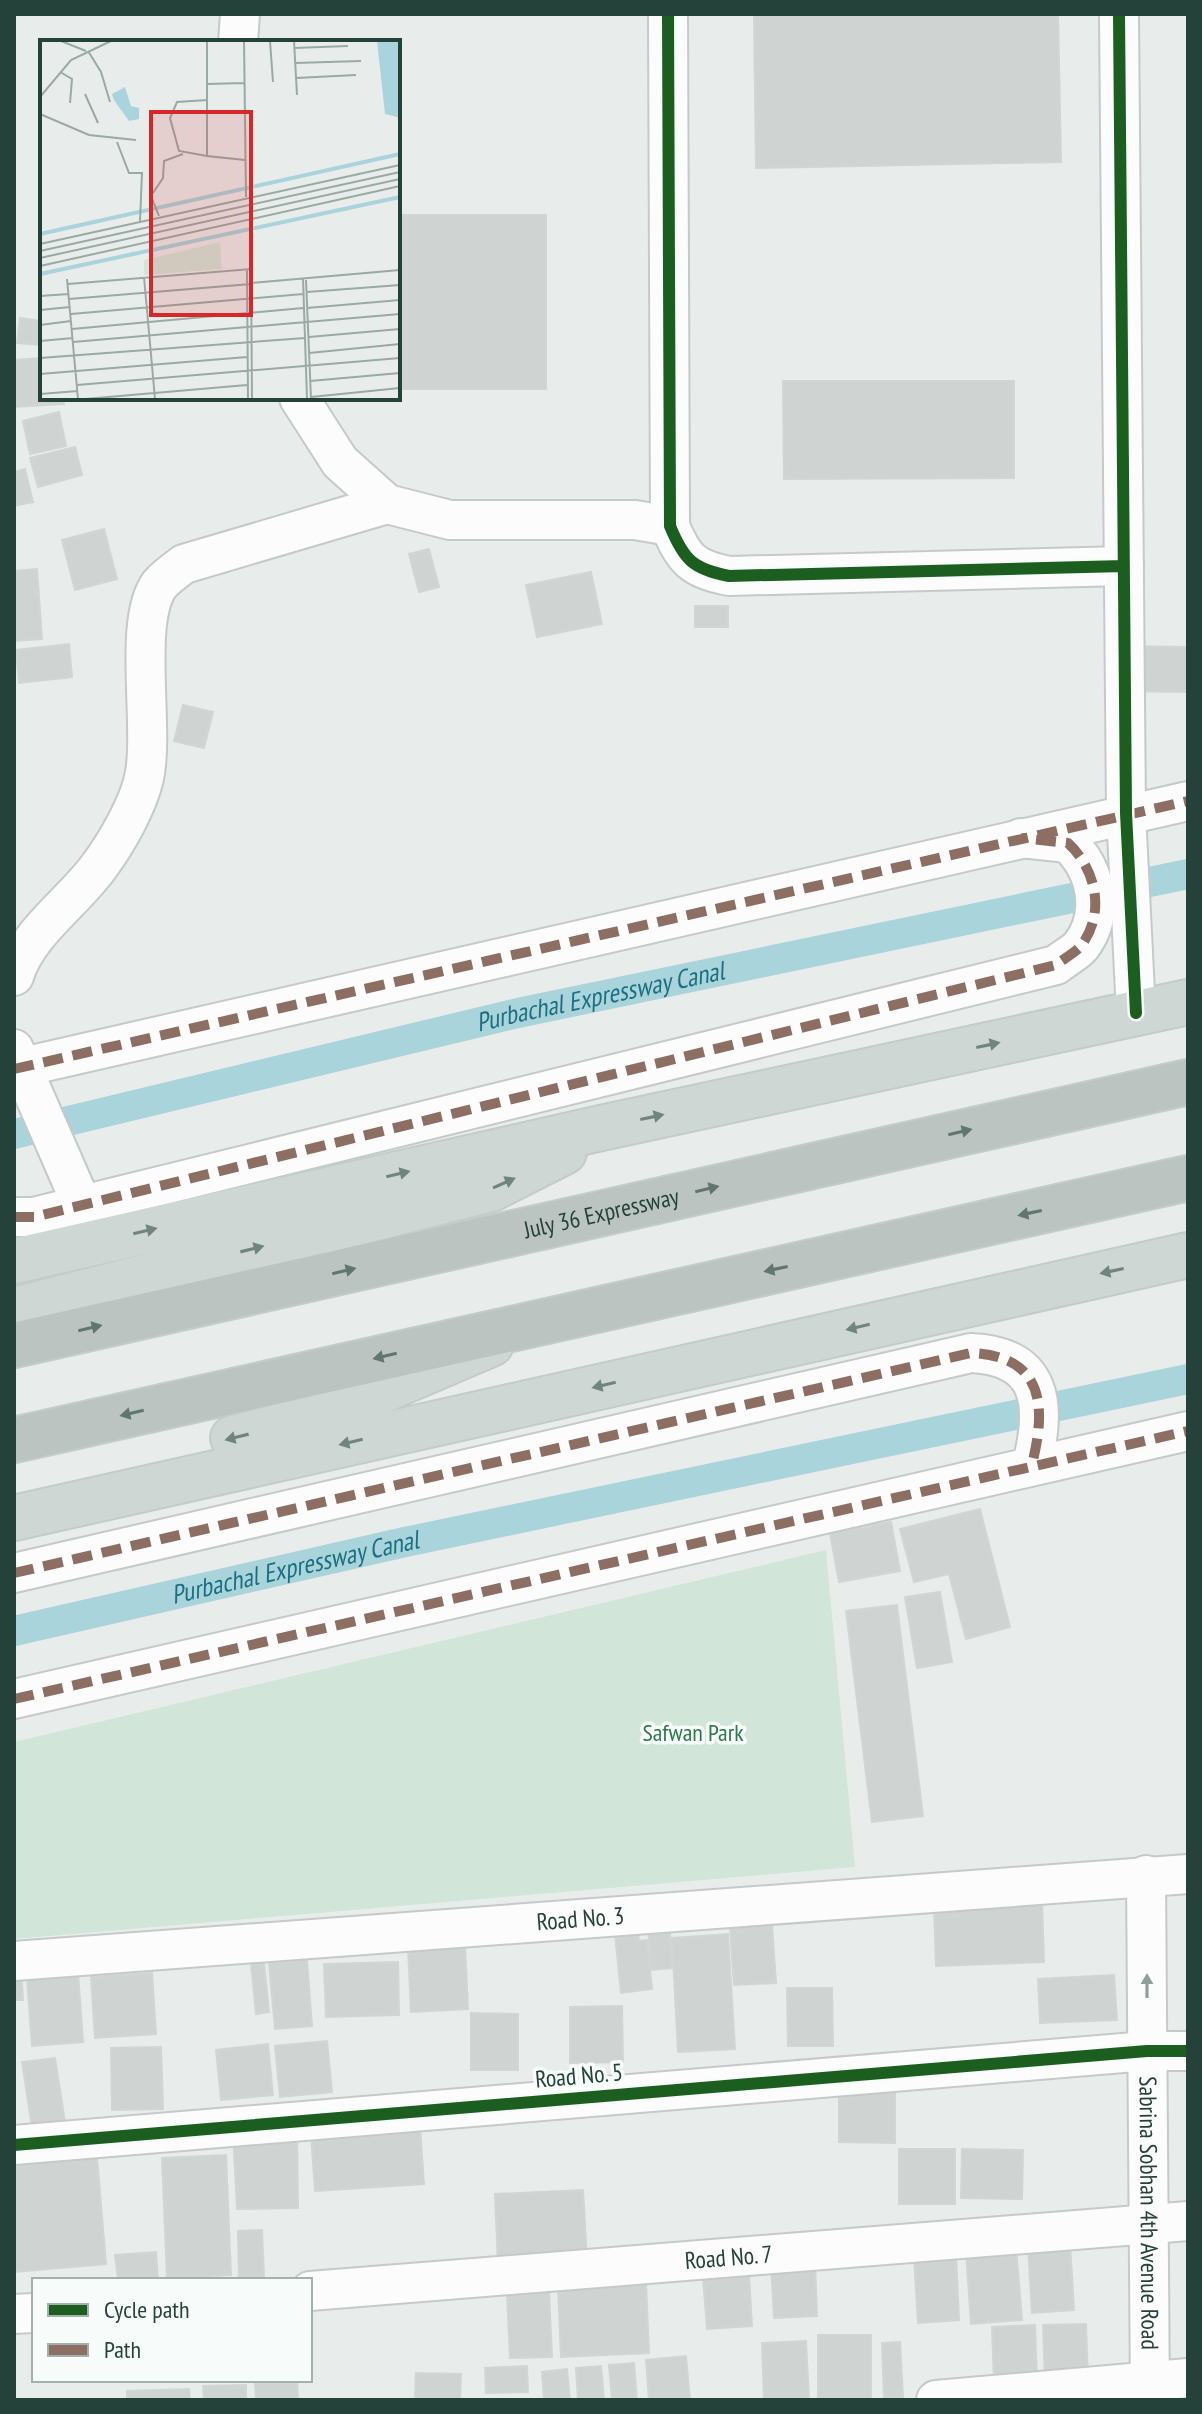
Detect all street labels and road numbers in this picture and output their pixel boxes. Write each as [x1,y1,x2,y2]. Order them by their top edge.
street label: July 36 Expressway [520,1181,682,1246]
street label: Road No. 3 [535,1900,625,1937]
street label: Road No. 5 [534,2056,624,2095]
street label: Sabrina Sobhan 4th Avenue Road [1133,2076,1166,2350]
street label: Road No. 7 [684,2238,774,2276]

